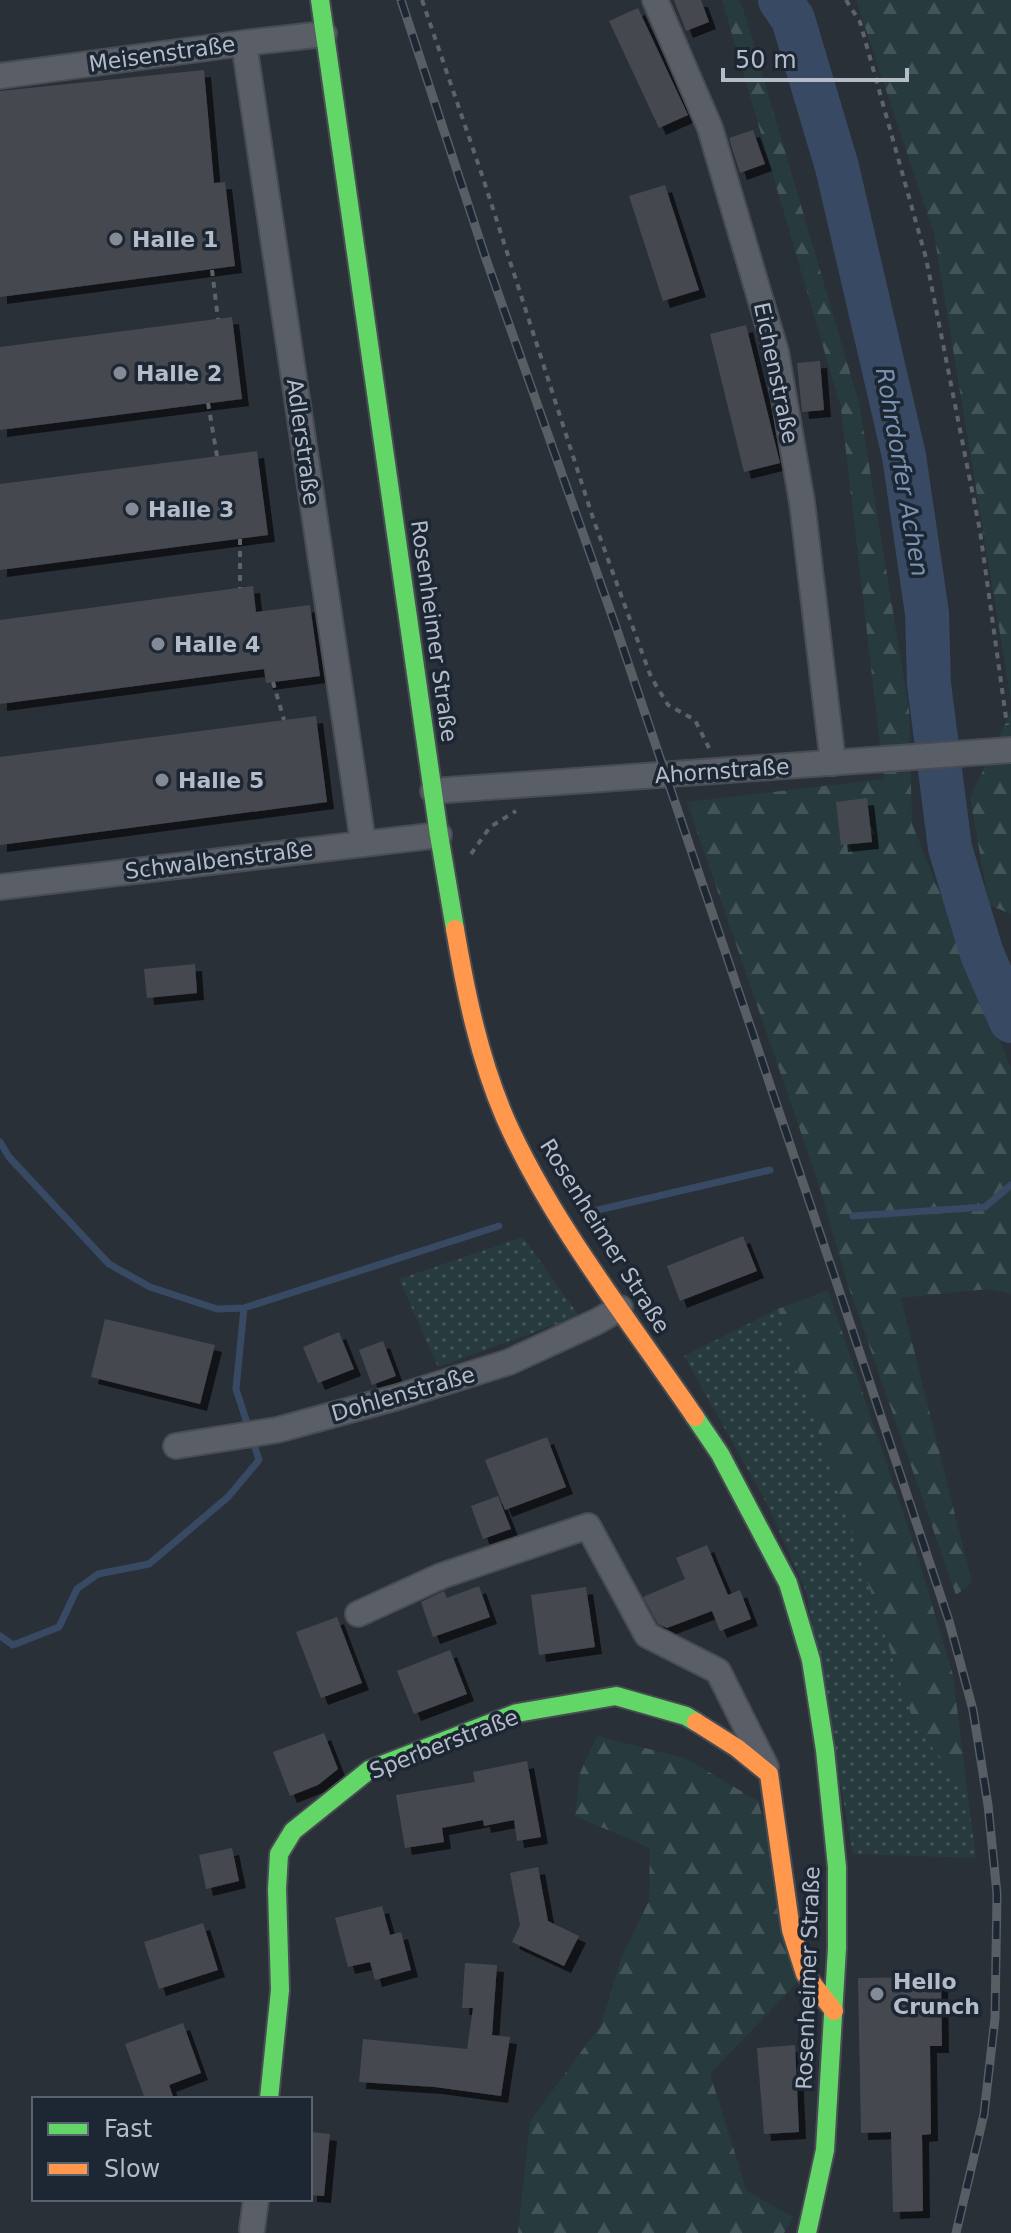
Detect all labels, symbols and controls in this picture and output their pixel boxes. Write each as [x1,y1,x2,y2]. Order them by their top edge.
street label: Meisenstraße [87,31,237,77]
scale bar [723,32,907,82]
text: 50 m [735,46,797,74]
place label: Halle 1 [132,227,218,252]
marker: Halle 1 [107,230,125,248]
street label: Eichenstraße [749,300,803,446]
place label: Halle 2 [136,361,222,386]
marker: Halle 2 [111,364,129,382]
water label: Rohrdorfer Achen [870,365,934,579]
street label: Adlerstraße [282,377,324,507]
place label: Halle 3 [148,497,234,522]
marker: Halle 3 [123,500,141,518]
street label: Rosenheimer Straße [406,518,462,744]
place label: Halle 4 [174,632,260,657]
marker: Halle 4 [149,635,167,653]
street label: Ahornstraße [654,754,790,788]
place label: Halle 5 [178,768,264,793]
marker: Halle 5 [153,771,171,789]
street label: Schwalbenstraße [124,836,314,884]
street label: Rosenheimer Straße [535,1134,675,1338]
street label: Dohlenstraße [328,1362,478,1426]
street label: Sperberstraße [366,1704,522,1784]
street label: Rosenheimer Straße [792,1866,824,2090]
place label: Hello Crunch [893,1969,980,2019]
marker: Hello Crunch [868,1985,886,2003]
legend [32,2097,312,2201]
text: Fast [104,2115,152,2143]
text: Slow [104,2155,160,2183]

